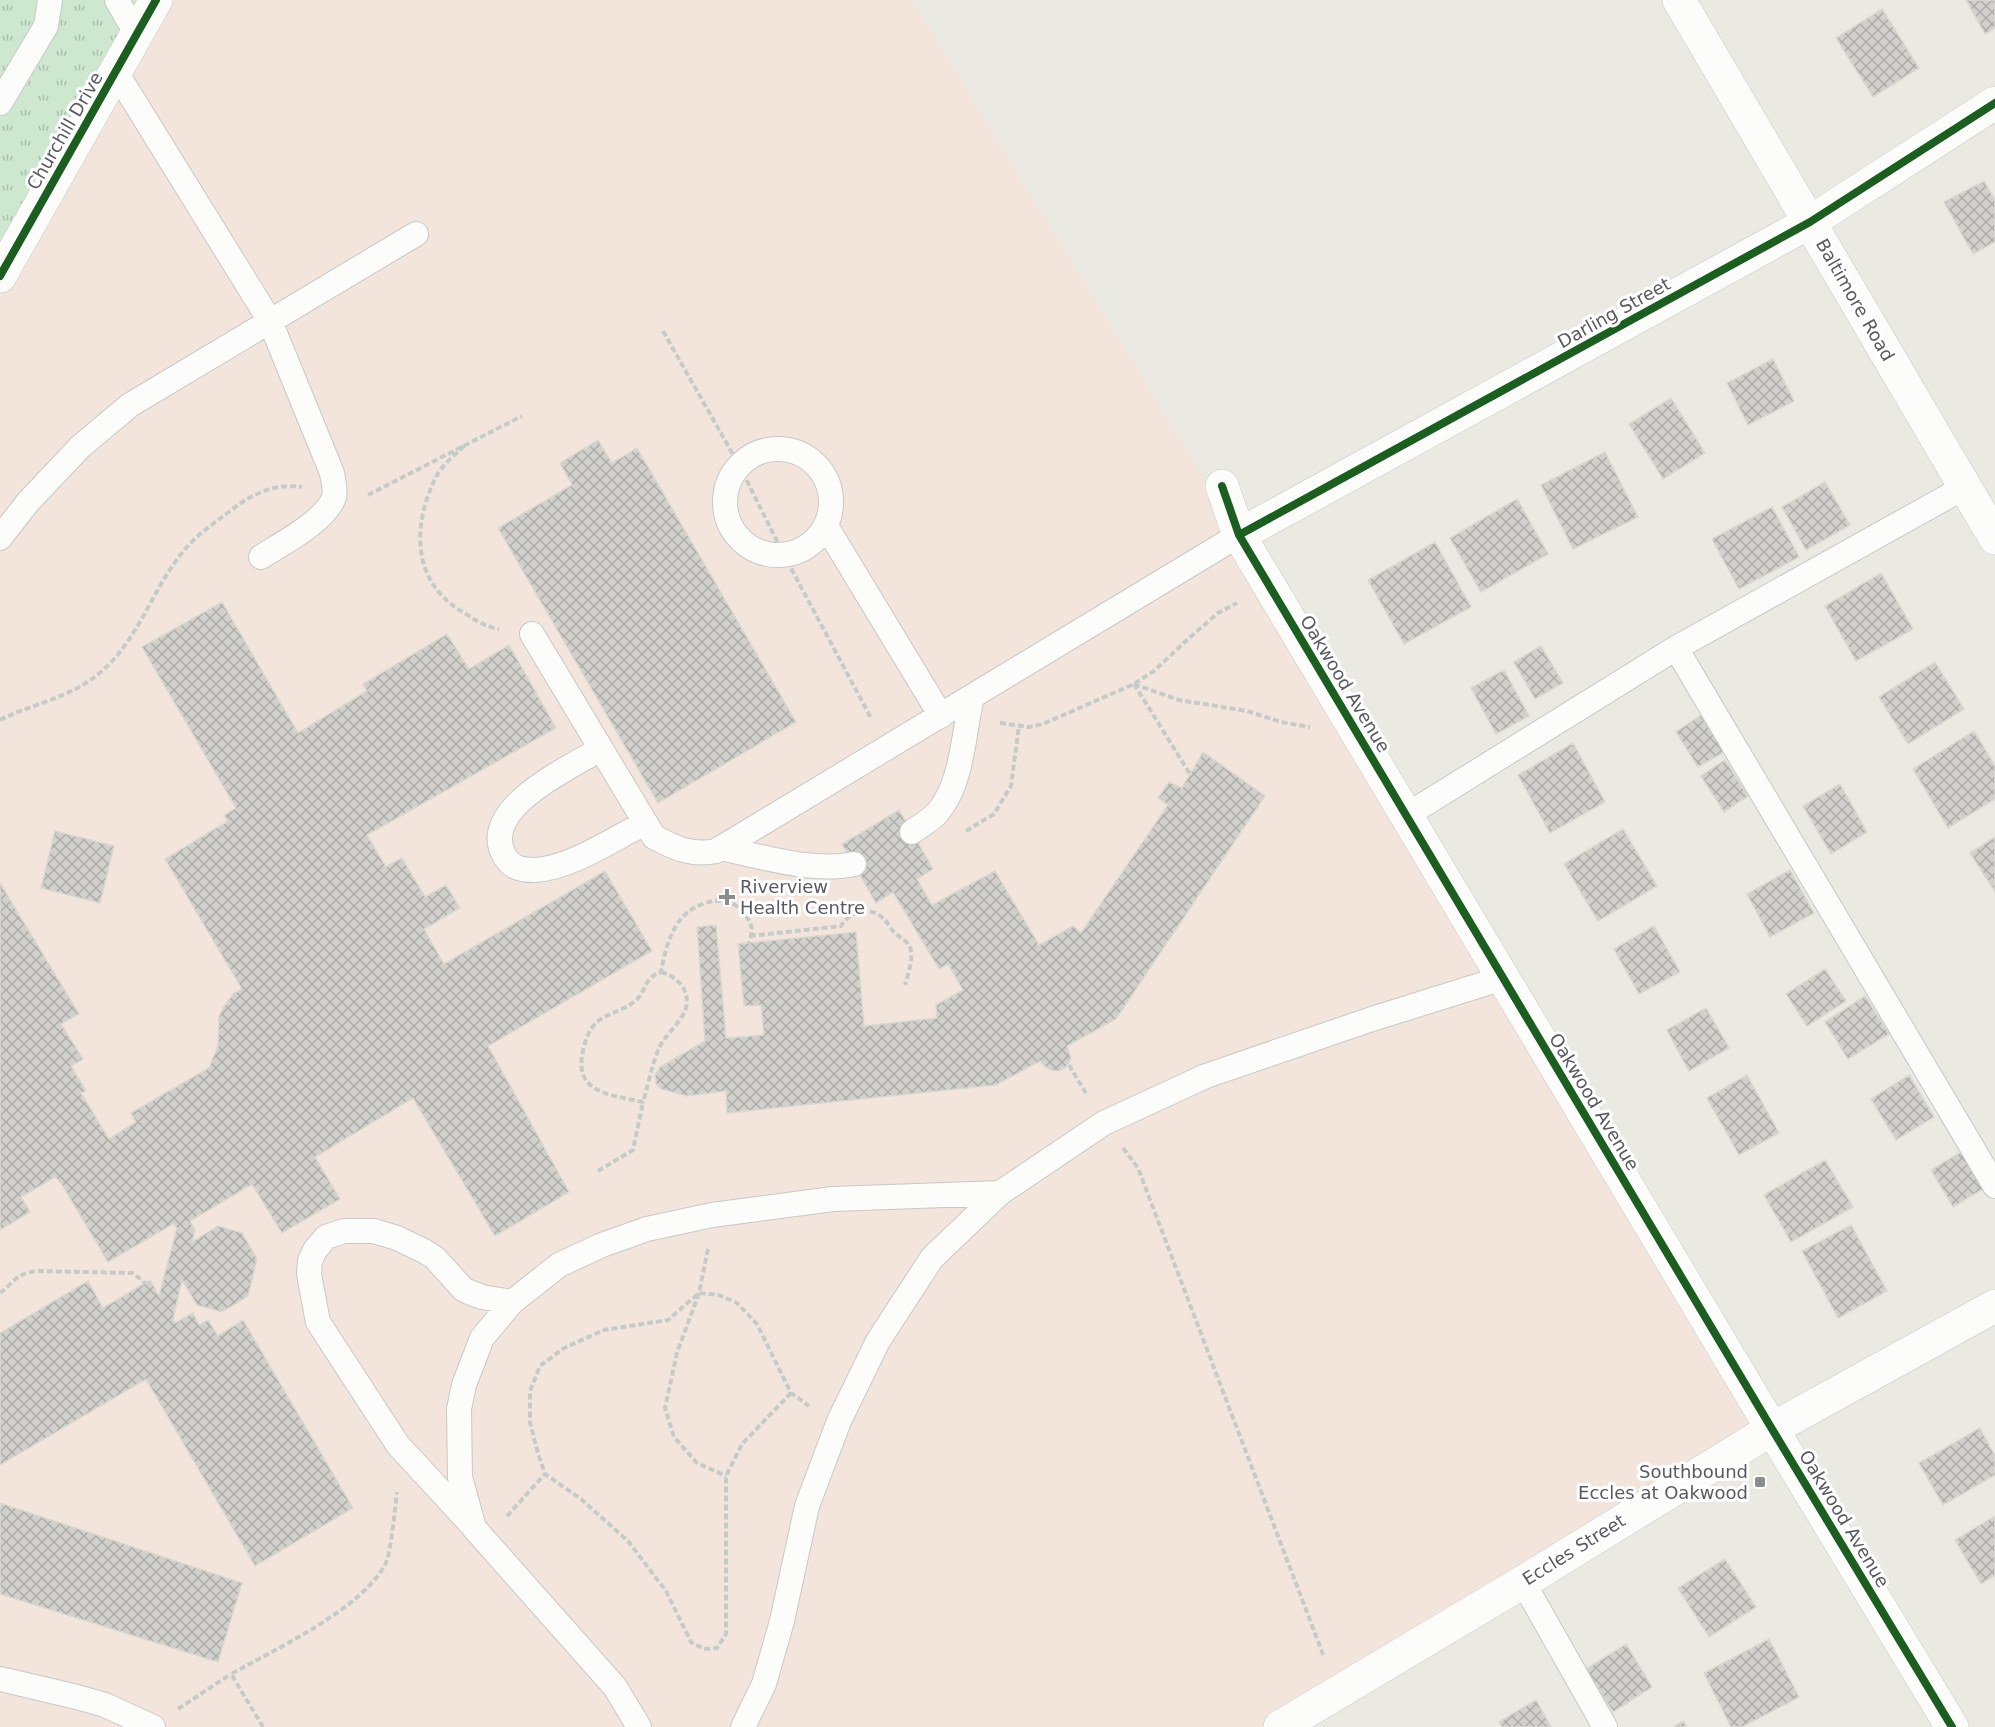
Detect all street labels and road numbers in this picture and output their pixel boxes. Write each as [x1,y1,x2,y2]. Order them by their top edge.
street label: Churchill Drive [22,68,107,193]
street label: Baltimore Road [1812,235,1899,365]
street label: Darling Street [1554,273,1674,352]
street label: Oakwood Avenue [1296,611,1395,756]
street label: Oakwood Avenue [1545,1029,1644,1174]
street label: Oakwood Avenue [1795,1446,1894,1591]
street label: Eccles Street [1519,1510,1629,1589]

